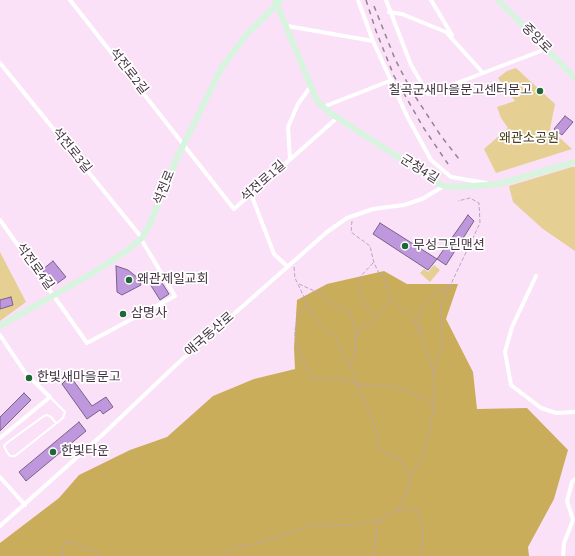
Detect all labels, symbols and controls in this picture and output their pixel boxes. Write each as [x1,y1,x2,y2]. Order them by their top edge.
street label: 중앙로 [518,21,554,57]
street label: 석전로2길 [105,46,151,98]
place label: 칠곡군새마을문고센터문고 [388,83,532,99]
marker: 칠곡군새마을문고센터문고 [535,86,545,96]
street label: 석전로3길 [48,125,94,177]
park label: 왜관소공원 [499,131,559,147]
street label: 군청4길 [397,152,441,188]
street label: 석전로1길 [239,158,289,206]
street label: 석전로 [151,168,179,208]
place label: 무성그린맨션 [413,238,485,254]
street label: 석전로4길 [12,240,56,294]
marker: 무성그린맨션 [400,241,410,251]
place label: 왜관제일교회 [137,272,209,288]
marker: 왜관제일교회 [124,275,134,285]
place label: 삼명사 [131,306,167,322]
marker: 삼명사 [118,309,128,319]
street label: 애국동산로 [182,309,238,361]
place label: 한빛새마을문고 [37,370,121,386]
marker: 한빛새마을문고 [24,373,34,383]
place label: 한빛타운 [61,444,109,460]
marker: 한빛타운 [48,447,58,457]

